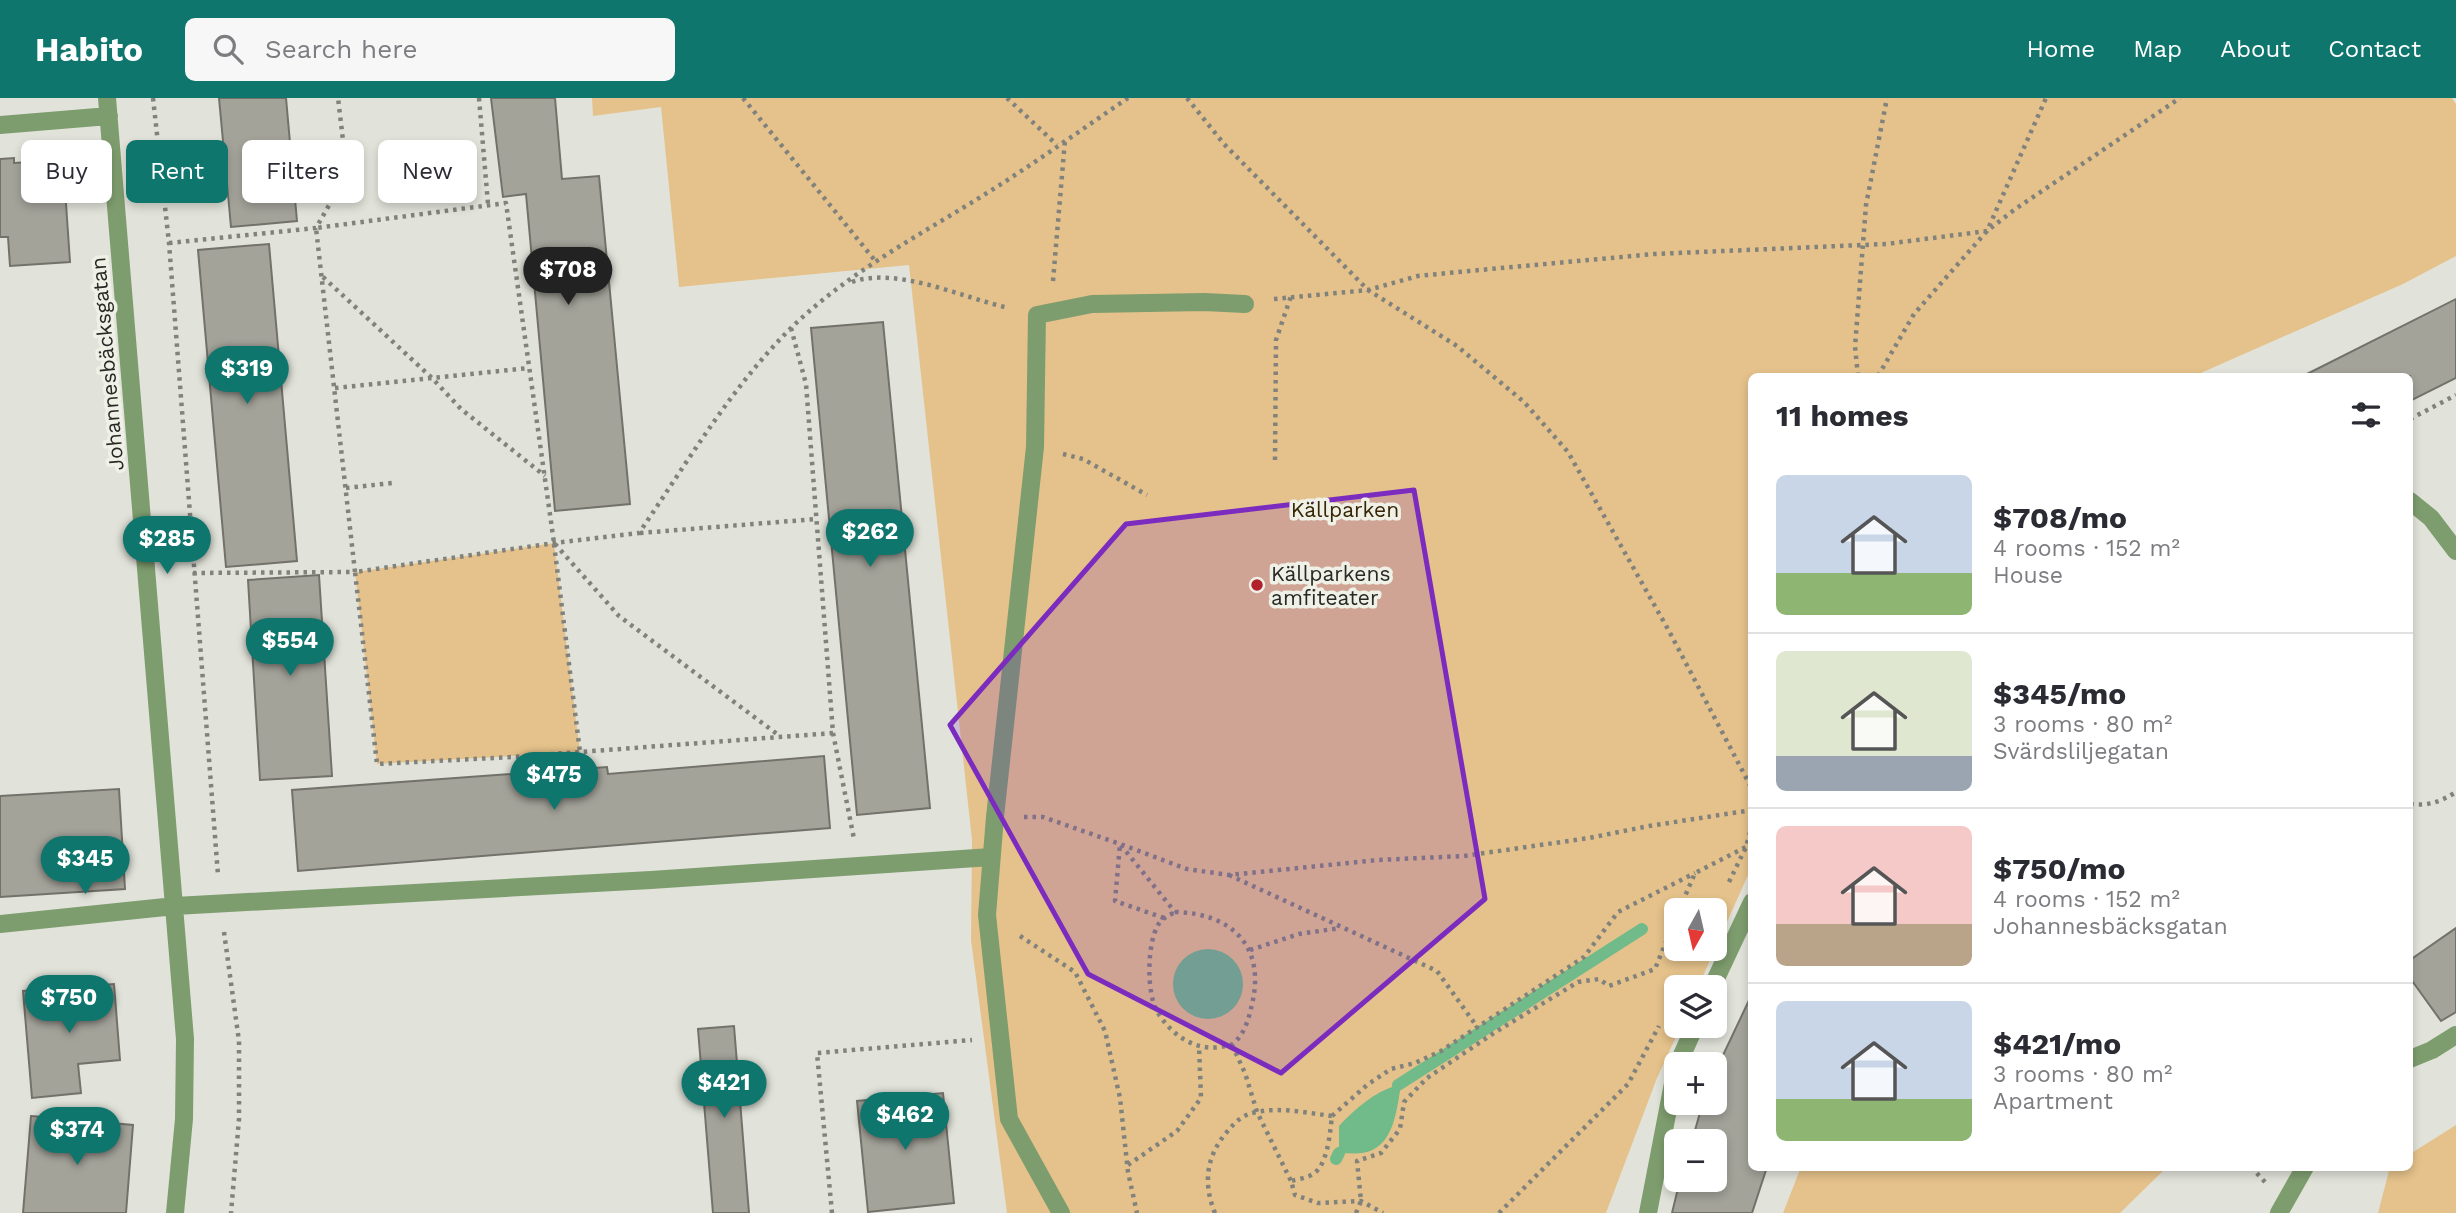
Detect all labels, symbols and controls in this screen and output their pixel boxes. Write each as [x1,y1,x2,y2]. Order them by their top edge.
search box [185,18,675,81]
text: Habito [35,30,143,69]
icon: search [209,30,247,68]
text: Search here [265,34,417,64]
text: Home [2027,35,2095,63]
text: Map [2133,35,2182,63]
text: About [2220,35,2290,63]
text: Contact [2328,35,2421,63]
chip: Buy [21,140,112,203]
chip: Rent [126,140,228,203]
chip: Filters [242,140,364,203]
chip: New [378,140,477,203]
pin: $708 [527,248,609,307]
street label: Johannesbäcksgatan [85,256,129,472]
text: $708 [539,256,597,283]
pin: $319 [206,346,288,406]
text: $319 [221,355,273,382]
icon: filters [2347,396,2385,434]
text: 11 homes [1776,398,1909,433]
park label: Källparken [1291,497,1399,522]
text: $708/mo [1993,500,2127,535]
icon: home [1832,503,1916,587]
pin: $262 [829,510,911,569]
pin: $285 [126,517,208,576]
text: $262 [842,518,898,545]
text: $285 [139,525,195,552]
text: 4 rooms · 152 m² [1993,535,2180,562]
place label: Källparkens amfiteater [1271,561,1391,610]
text: House [1993,562,2063,589]
marker: Källparkens amfiteater [1249,577,1265,593]
pin: $554 [249,618,331,678]
text: $554 [262,627,318,654]
text: $345/mo [1993,676,2126,711]
icon: home [1832,679,1916,763]
text: 3 rooms · 80 m² [1993,711,2172,738]
text: Svärdsliljegatan [1993,738,2169,765]
pin: $475 [513,752,595,812]
text: $475 [526,761,582,788]
pin: $345 [44,836,126,896]
text: $345 [57,845,113,872]
text: $750/mo [1993,851,2125,886]
icon: home [1832,854,1916,938]
text: 4 rooms · 152 m² [1993,886,2180,913]
north arrow [1664,898,1727,961]
map controls [1664,898,1727,1192]
text: Johannesbäcksgatan [1993,913,2228,940]
button: layers [1664,975,1727,1038]
pin: $750 [28,976,110,1035]
text: $750 [41,984,97,1011]
text: $421/mo [1993,1026,2121,1061]
icon: home [1832,1029,1916,1113]
button: + [1664,1052,1727,1115]
pin: $421 [683,1060,765,1120]
text: 3 rooms · 80 m² [1993,1061,2172,1088]
text: $421 [698,1069,750,1096]
text: Apartment [1993,1088,2113,1115]
pin: $462 [864,1093,946,1152]
text: $462 [876,1101,934,1128]
pin: $374 [36,1108,118,1167]
text: $374 [50,1116,104,1143]
button: − [1664,1129,1727,1192]

